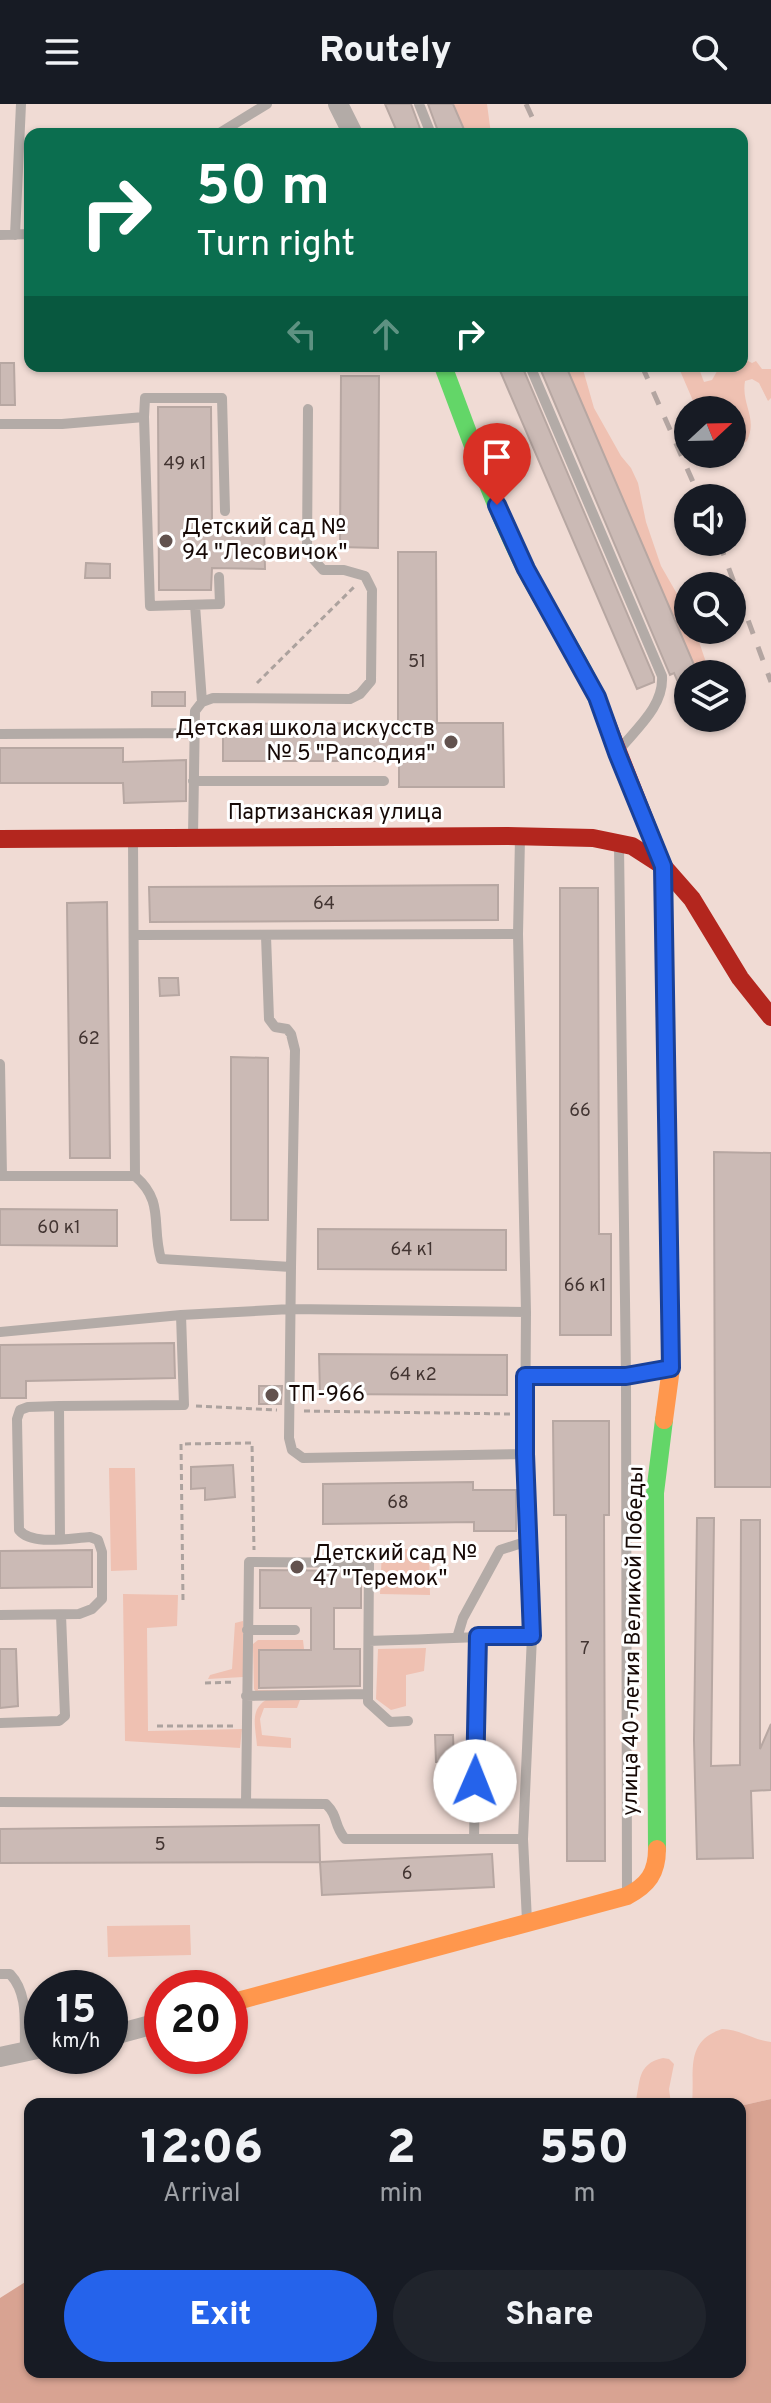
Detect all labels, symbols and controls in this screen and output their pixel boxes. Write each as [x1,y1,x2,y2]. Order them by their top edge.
text: Routely [319,29,452,75]
icon: menu [40,30,84,74]
icon: search [687,30,731,74]
text: 50 m [196,154,330,224]
icon: right [64,160,168,264]
text: Turn right [196,223,355,269]
icon: left [280,312,324,356]
icon: ahead [364,312,408,356]
icon: right [448,312,492,356]
north arrow [674,396,746,468]
map controls [674,396,746,732]
pin [463,423,531,505]
icon: arrive [475,435,519,479]
house number: 49 к1 [164,453,206,476]
button: sound [674,484,746,556]
place label: Детский сад № 94 "Лесовичок" [182,515,347,567]
marker: Детский сад № 94 "Лесовичок" [157,532,175,550]
button: search [674,572,746,644]
house number: 51 [408,651,426,674]
button: layers [674,660,746,732]
place label: Детская школа искусств № 5 "Рапсодия" [175,716,435,768]
marker: Детская школа искусств № 5 "Рапсодия" [442,733,460,751]
street label: Партизанская улица [228,800,442,827]
house number: 64 [313,893,335,916]
house number: 62 [78,1028,100,1051]
house number: 66 [569,1100,591,1123]
house number: 60 к1 [37,1217,81,1240]
house number: 64 к1 [390,1239,434,1262]
house number: 66 к1 [564,1275,606,1298]
house number: 64 к2 [389,1364,437,1387]
place label: ТП-966 [288,1382,365,1409]
marker: ТП-966 [263,1386,281,1404]
street label: улица 40-летия Великой Победы [617,1466,651,1816]
house number: 68 [387,1492,409,1515]
place label: Детский сад № 47 "Теремок" [313,1541,477,1593]
marker: Детский сад № 47 "Теремок" [288,1558,306,1576]
house number: 7 [580,1638,590,1661]
position arrow [433,1739,517,1823]
house number: 5 [154,1834,166,1857]
house number: 6 [402,1863,412,1886]
speed limit sign: 20 [144,1970,248,2074]
text: 15 [56,1987,96,2037]
text: km/h [52,2029,100,2055]
text: 12:06 [141,2120,263,2180]
text: 2 [387,2120,416,2180]
text: 550 [539,2120,629,2180]
text: Arrival [163,2178,241,2211]
text: min [380,2178,423,2211]
text: m [573,2178,595,2211]
button: Exit [64,2270,377,2362]
button: Share [393,2270,706,2362]

